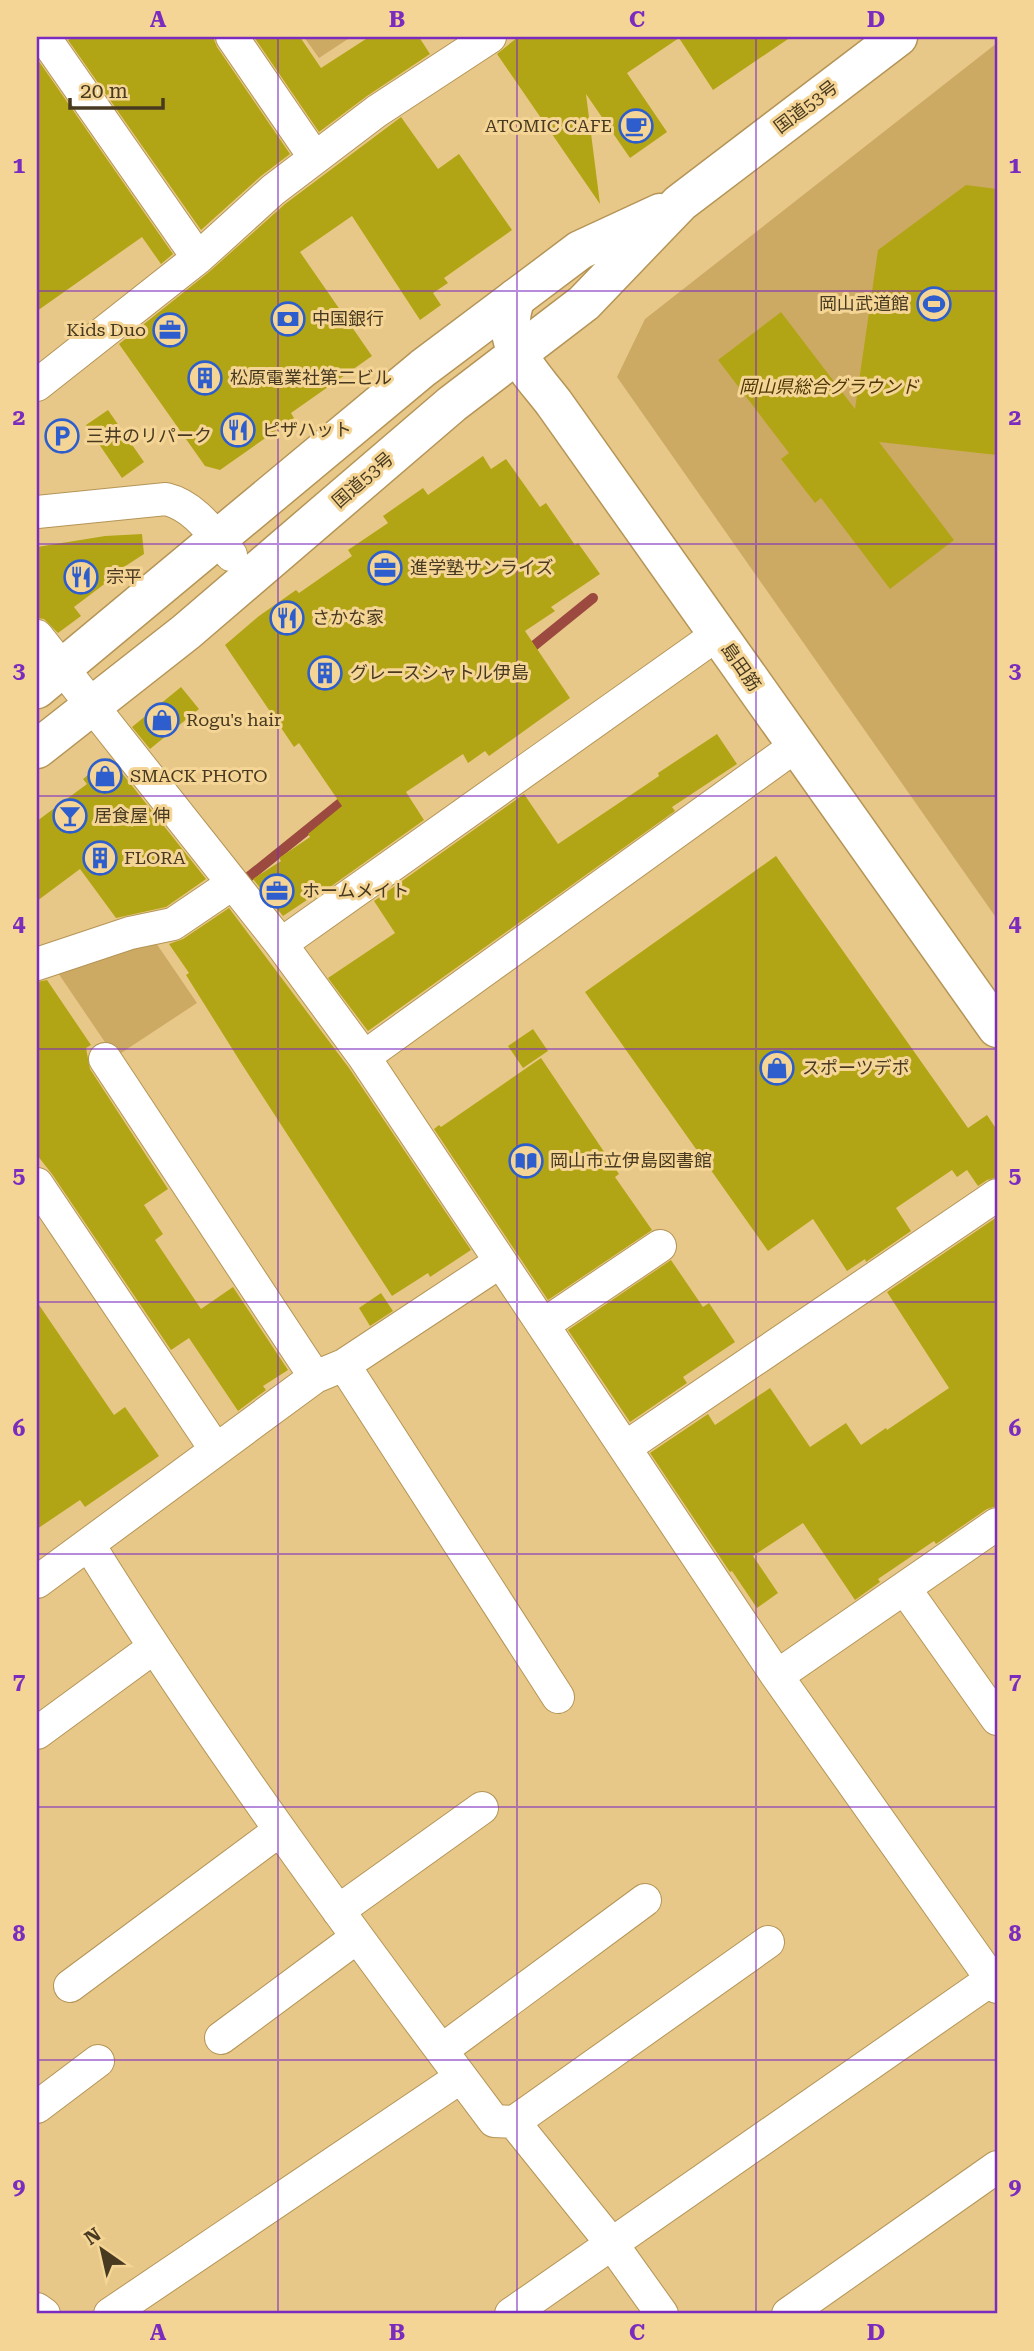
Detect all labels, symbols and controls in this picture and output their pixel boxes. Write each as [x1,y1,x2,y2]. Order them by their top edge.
text: A [150,6,167,33]
text: B [389,6,405,33]
text: C [629,6,645,33]
text: D [867,6,885,33]
scale bar [70,66,163,110]
street label: 国道53号 [770,76,842,137]
text: 20 m [80,79,128,103]
cafe icon: ATOMIC CAFE [617,107,655,145]
place label: ATOMIC CAFE [485,115,612,136]
text: 1 [13,152,26,179]
text: 1 [1009,152,1022,179]
sports icon: 岡山武道館 [915,285,953,323]
place label: 岡山武道館 [819,293,909,314]
bank icon: 中国銀行 [269,300,307,338]
place label: 中国銀行 [312,308,384,329]
office icon: Kids Duo [151,311,189,349]
place label: Kids Duo [66,319,146,340]
building icon: 松原電業社第二ビル [186,359,224,397]
place label: 松原電業社第二ビル [230,367,392,388]
park label: 岡山県総合グラウンド [739,376,920,397]
text: 2 [13,404,25,431]
text: 2 [1009,404,1021,431]
restaurant icon: ピザハット [219,411,257,449]
parking icon: 三井のリパーク [43,417,81,455]
place label: ピザハット [262,419,352,440]
place label: 三井のリパーク [86,425,212,446]
street label: 国道53号 [328,447,398,512]
office icon: 進学塾サンライズ [366,549,404,587]
place label: 進学塾サンライズ [410,557,553,578]
restaurant icon: 宗平 [62,558,100,596]
place label: 宗平 [106,566,142,587]
restaurant icon: さかな家 [268,599,306,637]
place label: さかな家 [312,607,384,628]
street label: 島田筋 [717,639,765,695]
building icon: グレースシャトル伊島 [306,654,344,692]
text: 3 [13,657,26,684]
text: 3 [1009,657,1022,684]
place label: グレースシャトル伊島 [350,662,529,683]
shop icon: Rogu's hair [143,701,181,739]
place label: Rogu's hair [186,709,281,730]
shop icon: SMACK PHOTO [86,757,124,795]
place label: SMACK PHOTO [130,765,268,786]
bar icon: 居食屋 伸 [51,797,89,835]
place label: 居食屋 伸 [94,805,171,826]
building icon: FLORA [81,839,119,877]
place label: FLORA [124,847,186,868]
office icon: ホームメイト [258,872,296,910]
place label: ホームメイト [302,880,409,901]
text: 4 [13,910,26,937]
text: 4 [1009,910,1022,937]
shop icon: スポーツデポ [758,1049,796,1087]
place label: スポーツデポ [802,1057,910,1078]
library icon: 岡山市立伊島図書館 [507,1142,545,1180]
place label: 岡山市立伊島図書館 [550,1150,712,1171]
text: 5 [13,1162,26,1189]
text: 5 [1009,1162,1022,1189]
text: 6 [13,1415,26,1442]
text: 6 [1009,1415,1022,1442]
text: 7 [13,1668,26,1695]
text: 7 [1009,1668,1022,1695]
text: 8 [13,1920,26,1947]
text: 8 [1009,1920,1022,1947]
text: 9 [13,2173,26,2200]
text: 9 [1009,2173,1022,2200]
north arrow [66,2214,136,2284]
text: N [80,2222,106,2250]
text: A [150,2319,167,2346]
text: B [389,2319,405,2346]
text: C [629,2319,645,2346]
text: D [867,2319,885,2346]

